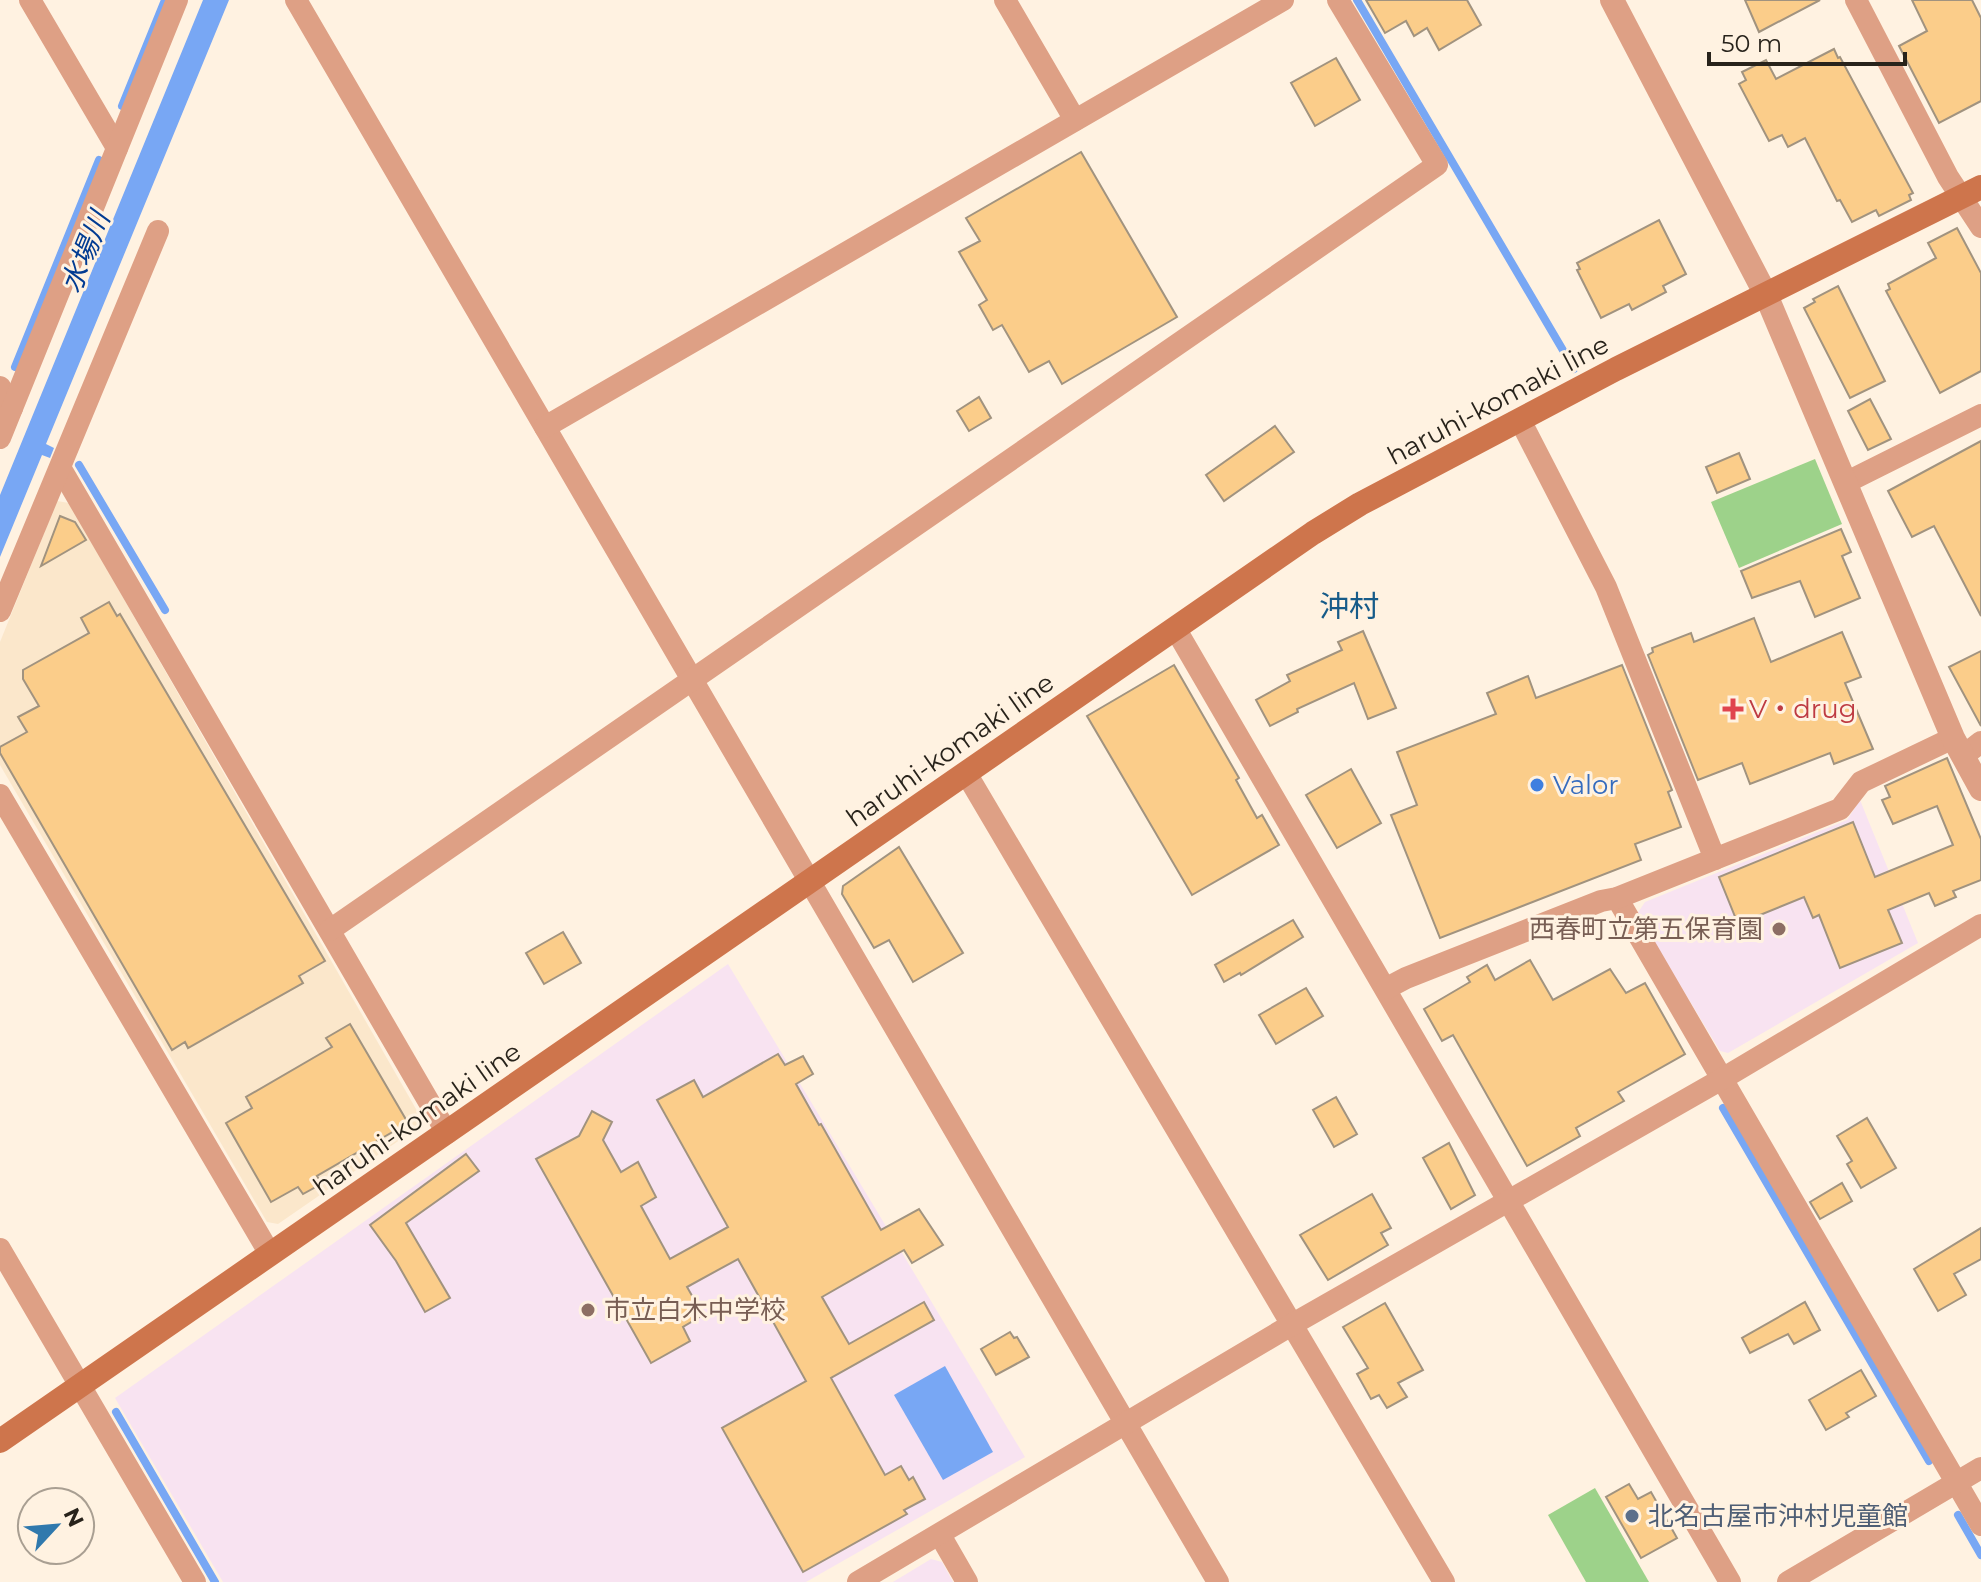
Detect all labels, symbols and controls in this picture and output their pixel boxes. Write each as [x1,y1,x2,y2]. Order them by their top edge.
scale bar [1709,16,1905,66]
text: 50 m [1721,29,1782,58]
water label: 水場川 [54,204,118,297]
street label: haruhi-komaki line [1382,328,1614,472]
district label: 沖村 [1319,588,1379,625]
street label: haruhi-komaki line [840,666,1060,834]
place label: V・drug [1749,693,1856,725]
marker: V・drug [1724,700,1742,718]
place label: Valor [1553,769,1619,801]
marker: Valor [1528,776,1546,794]
place label: 西春町立第五保育園 [1529,913,1763,945]
marker: 西春町立第五保育園 [1770,920,1788,938]
street label: haruhi-komaki line [307,1035,527,1203]
place label: 市立白木中学校 [604,1294,786,1326]
marker: 市立白木中学校 [579,1301,597,1319]
north arrow [16,1486,96,1566]
place label: 北名古屋市沖村児童館 [1648,1500,1908,1532]
text: N [57,1504,90,1531]
marker: 北名古屋市沖村児童館 [1623,1507,1641,1525]

